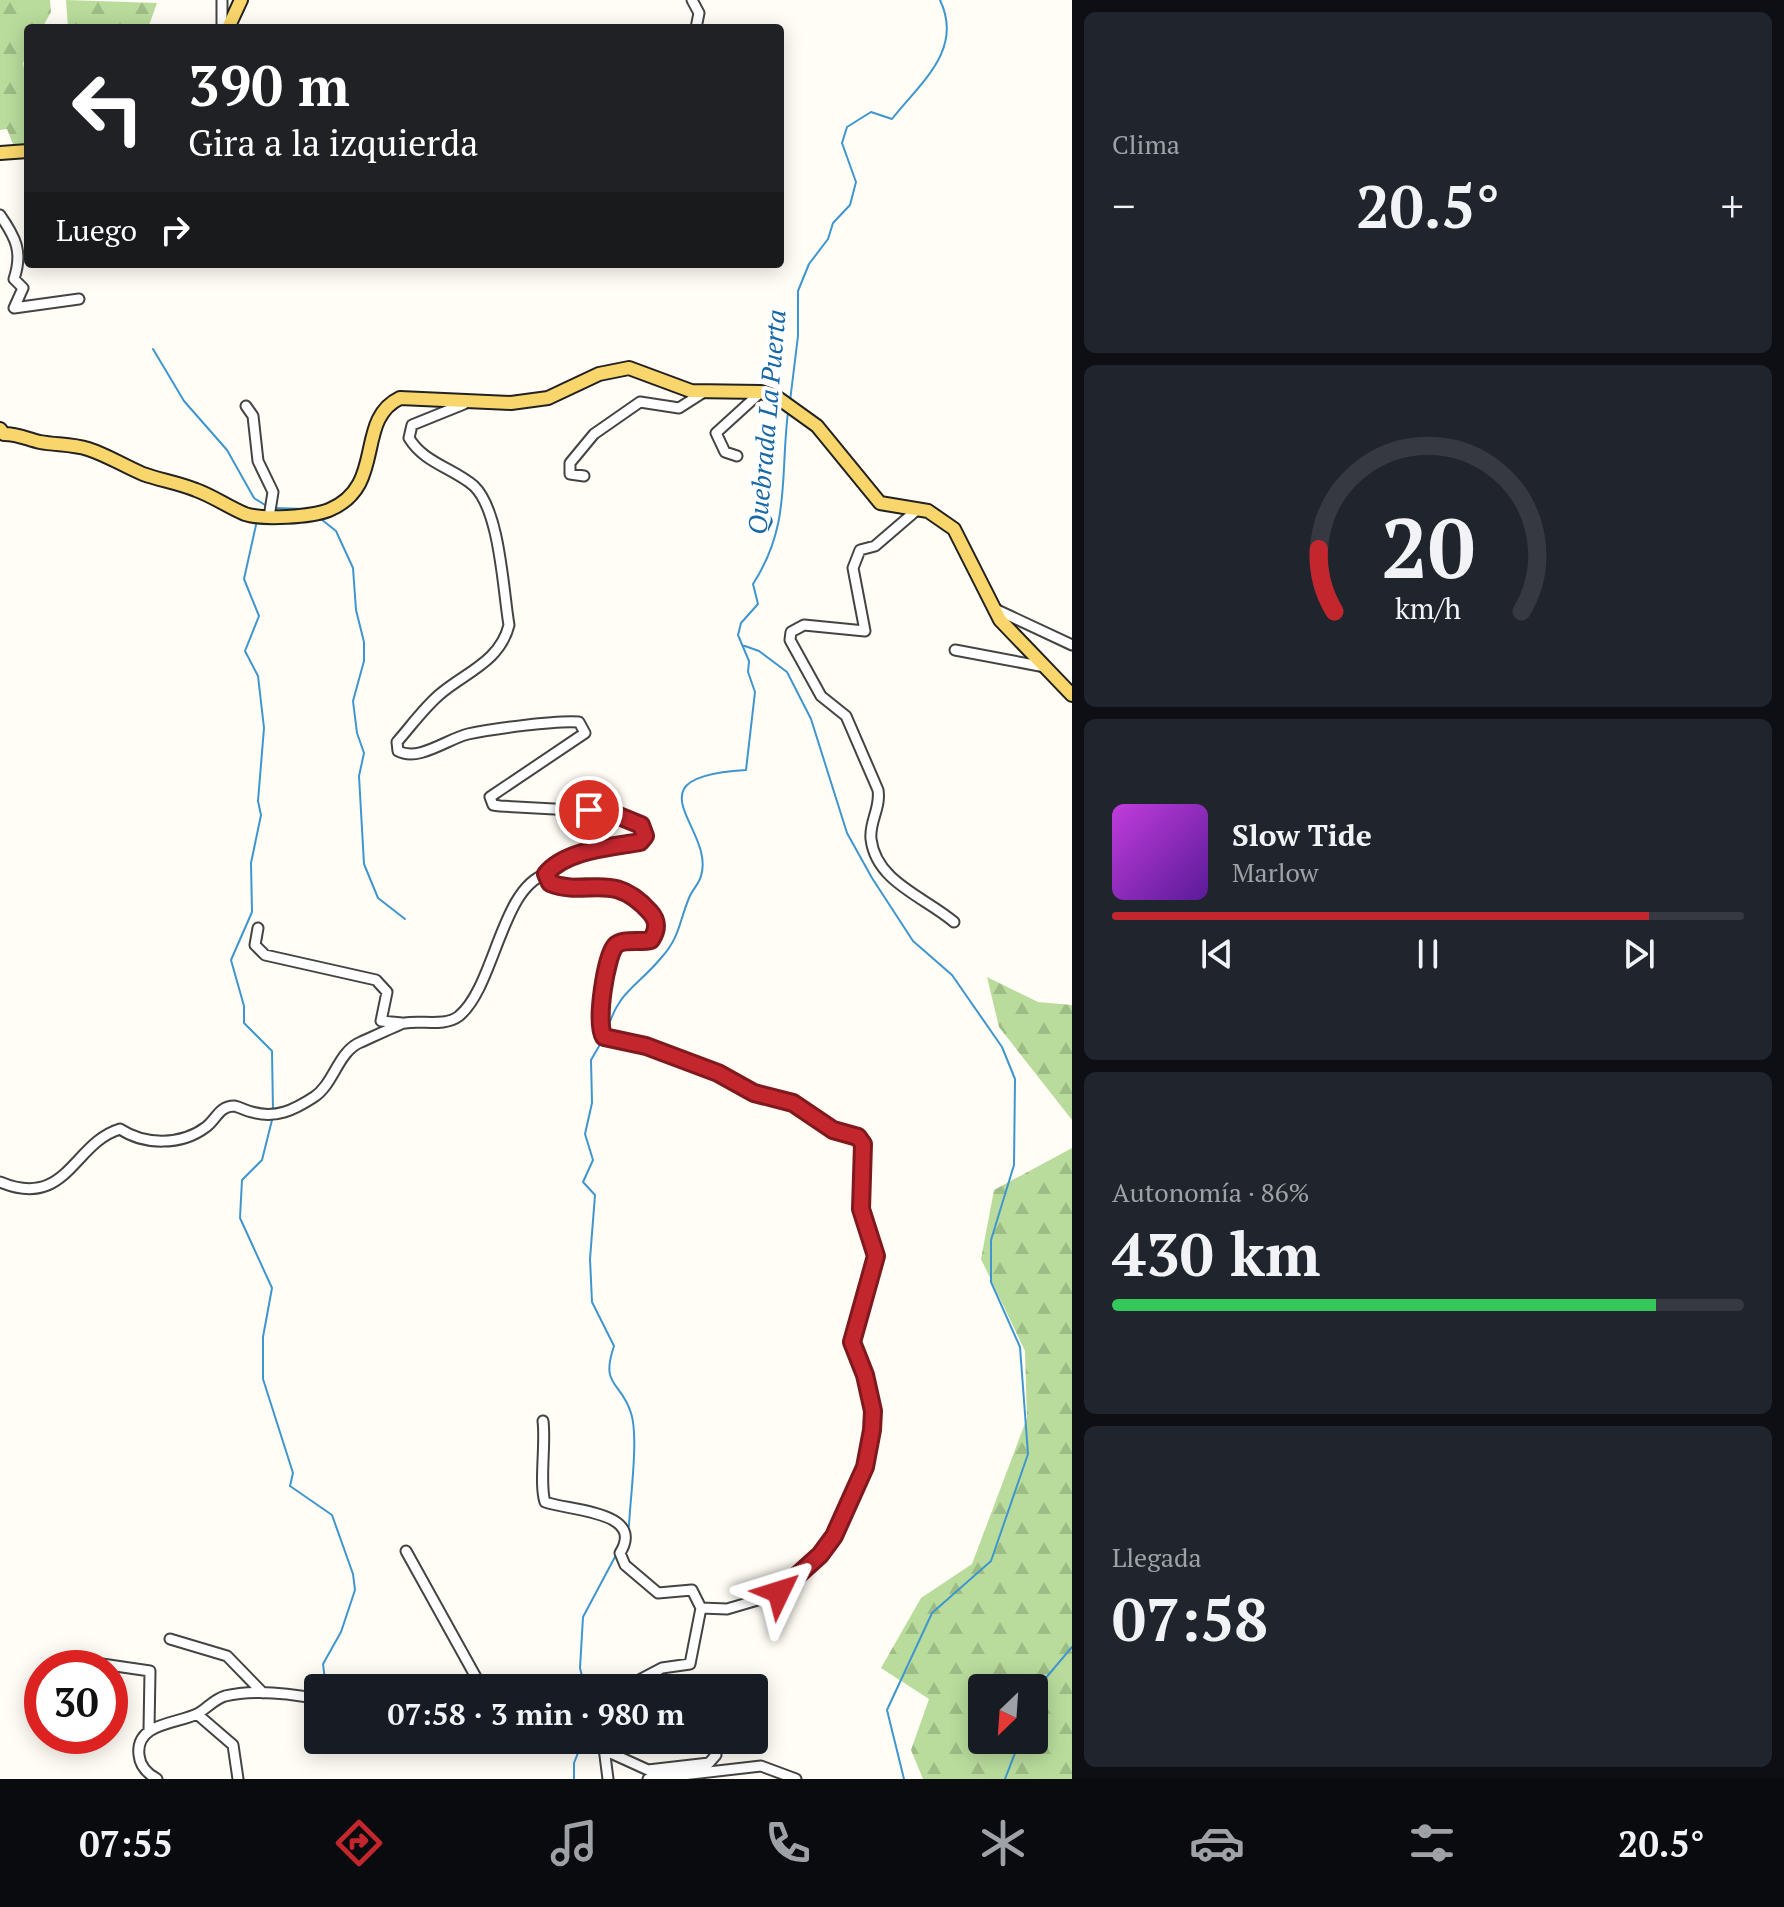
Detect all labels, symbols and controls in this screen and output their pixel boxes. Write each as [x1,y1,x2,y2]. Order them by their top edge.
text: 390 m [188,48,350,122]
icon: left [56,56,160,160]
text: Gira a la izquierda [188,119,478,166]
text: Clima [1112,127,1180,161]
text: 20.5° [1356,166,1500,245]
text: − [1112,176,1135,235]
text: + [1721,176,1744,235]
icon: right [153,208,197,252]
text: Luego [56,210,137,250]
water label: Quebrada La Puerta [739,308,793,536]
text: 20 [1381,492,1475,602]
text: km/h [1395,589,1461,627]
pin [555,776,623,844]
icon: arrive [567,788,611,832]
text: Slow Tide [1232,815,1372,855]
text: Marlow [1232,855,1318,889]
icon: previous [1195,932,1239,976]
icon: pause [1406,932,1450,976]
icon: next [1617,932,1661,976]
text: Autonomía · 86% [1112,1175,1310,1209]
text: 430 km [1112,1214,1320,1293]
text: Llegada [1112,1540,1202,1574]
position arrow [737,1550,821,1634]
text: 07:58 [1112,1579,1268,1658]
speed limit sign: 30 [24,1650,128,1754]
north arrow [968,1674,1048,1754]
map controls [968,1674,1048,1754]
text: 07:58 · 3 min · 980 m [388,1694,684,1734]
icon: directions [331,1815,387,1871]
icon: music [546,1815,602,1871]
icon: phone [760,1815,816,1871]
icon: climate [975,1815,1031,1871]
icon: car [1189,1815,1245,1871]
icon: filters [1404,1815,1460,1871]
text: 07:55 [79,1820,173,1867]
text: 20.5° [1618,1820,1705,1867]

